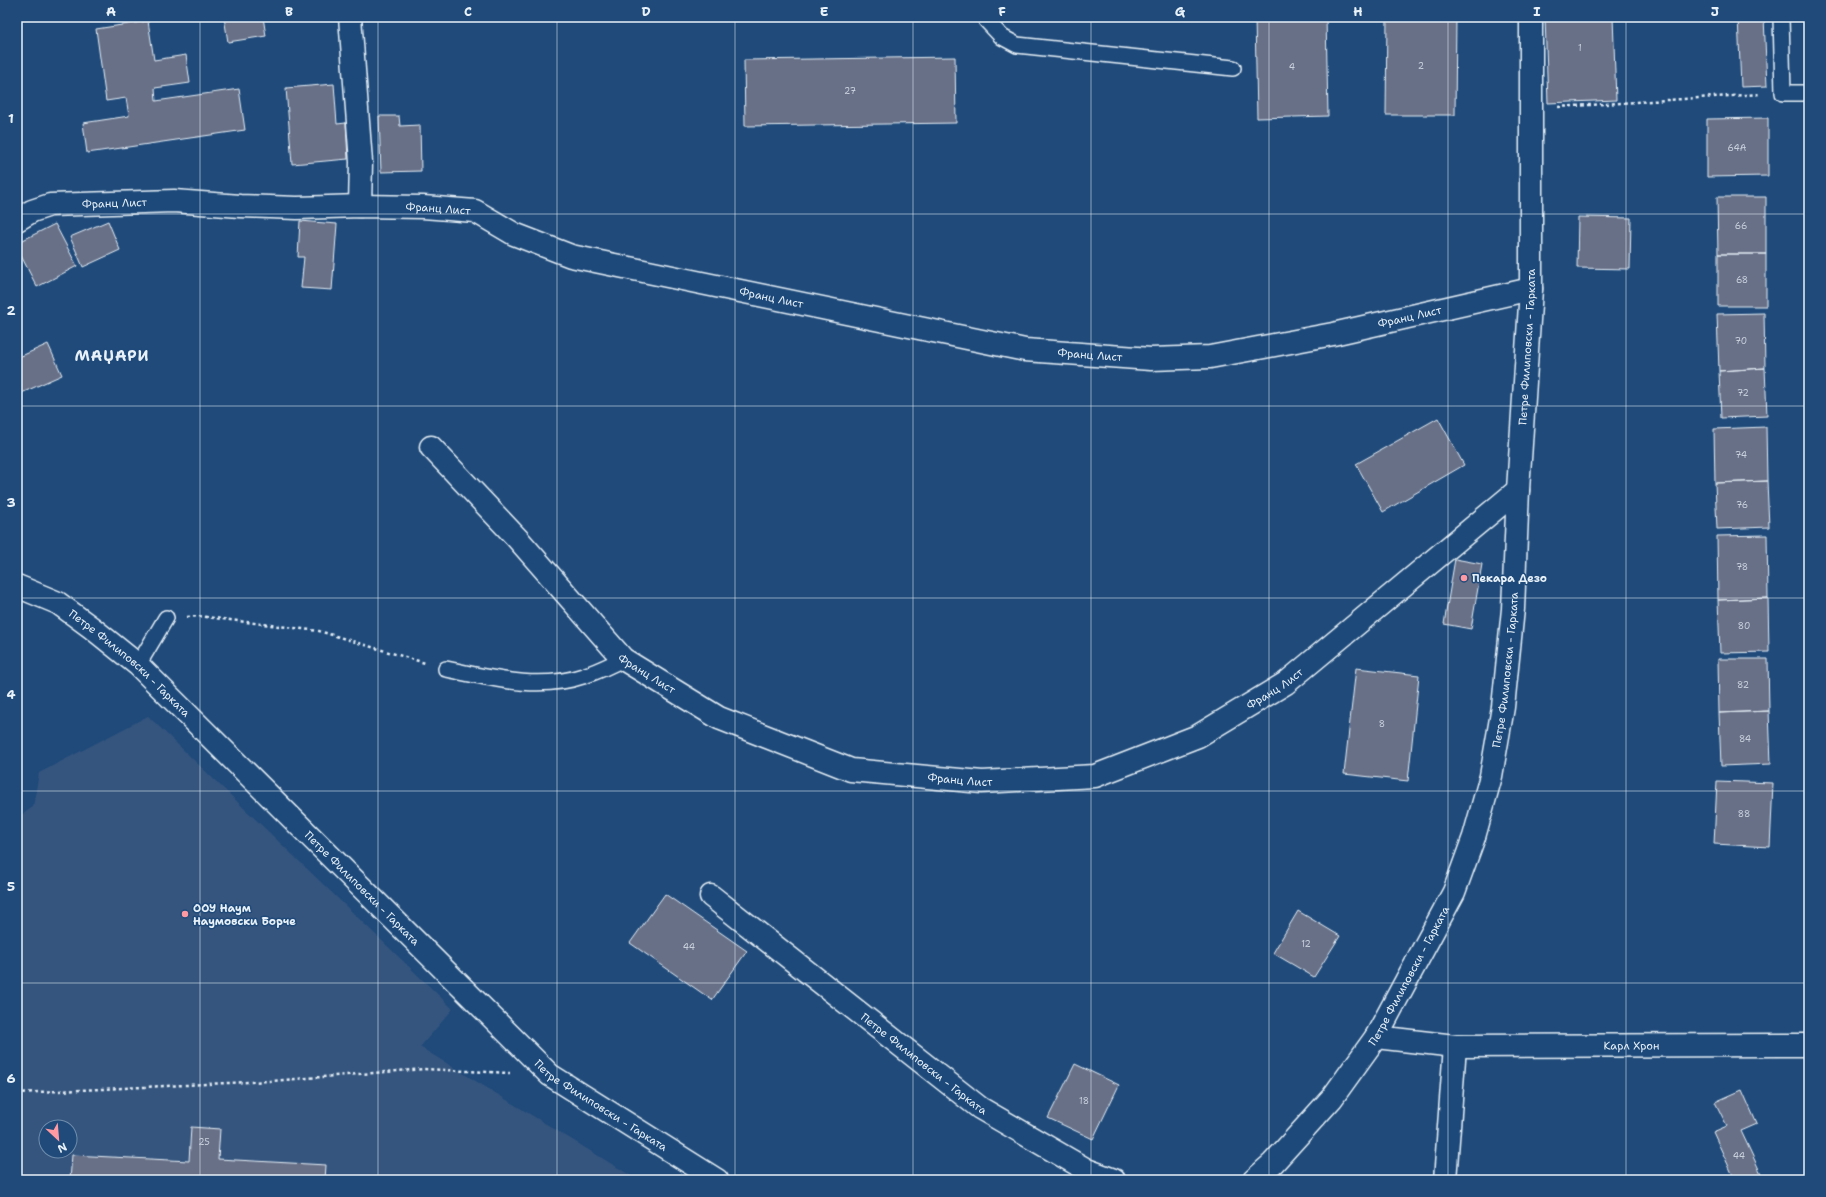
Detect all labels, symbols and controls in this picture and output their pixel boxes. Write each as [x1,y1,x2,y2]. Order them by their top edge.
text: A [106,3,116,20]
text: B [285,3,293,20]
text: C [464,3,472,20]
text: D [641,3,651,20]
text: E [820,3,829,20]
text: F [998,3,1006,20]
text: G [1175,3,1186,20]
text: H [1353,3,1363,20]
text: I [1533,3,1541,20]
text: J [1711,3,1719,20]
house number: 1 [1578,42,1582,54]
house number: 2 [1418,60,1424,72]
house number: 4 [1289,61,1295,73]
house number: 27 [844,85,856,97]
text: 1 [8,110,14,127]
house number: 64А [1728,142,1747,154]
street label: Франц Лист [82,195,148,212]
street label: Франц Лист [406,200,472,219]
house number: 66 [1735,220,1747,232]
street label: Петре Филиповски - Гарката [1515,269,1539,426]
house number: 68 [1736,274,1748,286]
street label: Франц Лист [738,284,805,312]
text: 2 [6,302,16,319]
street label: Франц Лист [1376,302,1443,332]
house number: 70 [1735,335,1747,347]
street label: Франц Лист [1057,345,1123,365]
district label: МАЏАРИ [74,346,150,366]
house number: 72 [1737,387,1749,399]
house number: 74 [1735,449,1747,461]
text: 3 [6,494,16,511]
house number: 76 [1736,499,1748,511]
house number: 78 [1736,561,1748,573]
place label: Пекара Дезо [1472,571,1547,586]
marker: Пекара Дезо [1459,573,1469,583]
street label: Петре Филиповски - Гарката [1489,592,1522,749]
street label: Петре Филиповски - Гарката [66,606,193,721]
house number: 80 [1738,620,1750,632]
street label: Франц Лист [615,651,679,698]
street label: Франц Лист [1244,665,1307,713]
house number: 82 [1737,679,1749,691]
text: 4 [6,686,16,703]
house number: 8 [1379,718,1385,730]
house number: 84 [1739,733,1751,745]
street label: Франц Лист [927,770,993,790]
house number: 88 [1738,808,1750,820]
street label: Петре Филиповски - Гарката [301,828,423,949]
text: 5 [7,878,15,895]
place label: ООУ Наум Наумовски Борче [193,901,296,929]
street label: Петре Филиповски - Гарката [1365,903,1453,1049]
marker: ООУ Наум Наумовски Борче [180,909,190,919]
house number: 12 [1301,938,1311,950]
house number: 44 [683,941,695,953]
street label: Петре Филиповски - Гарката [857,1010,989,1118]
street label: Карл Хрон [1604,1038,1659,1054]
street label: Петре Филиповски - Гарката [531,1057,670,1155]
text: 6 [6,1070,16,1087]
house number: 18 [1079,1095,1089,1107]
north arrow [38,1119,78,1159]
house number: 25 [198,1136,210,1148]
text: N [55,1139,69,1156]
house number: 44 [1733,1150,1745,1162]

